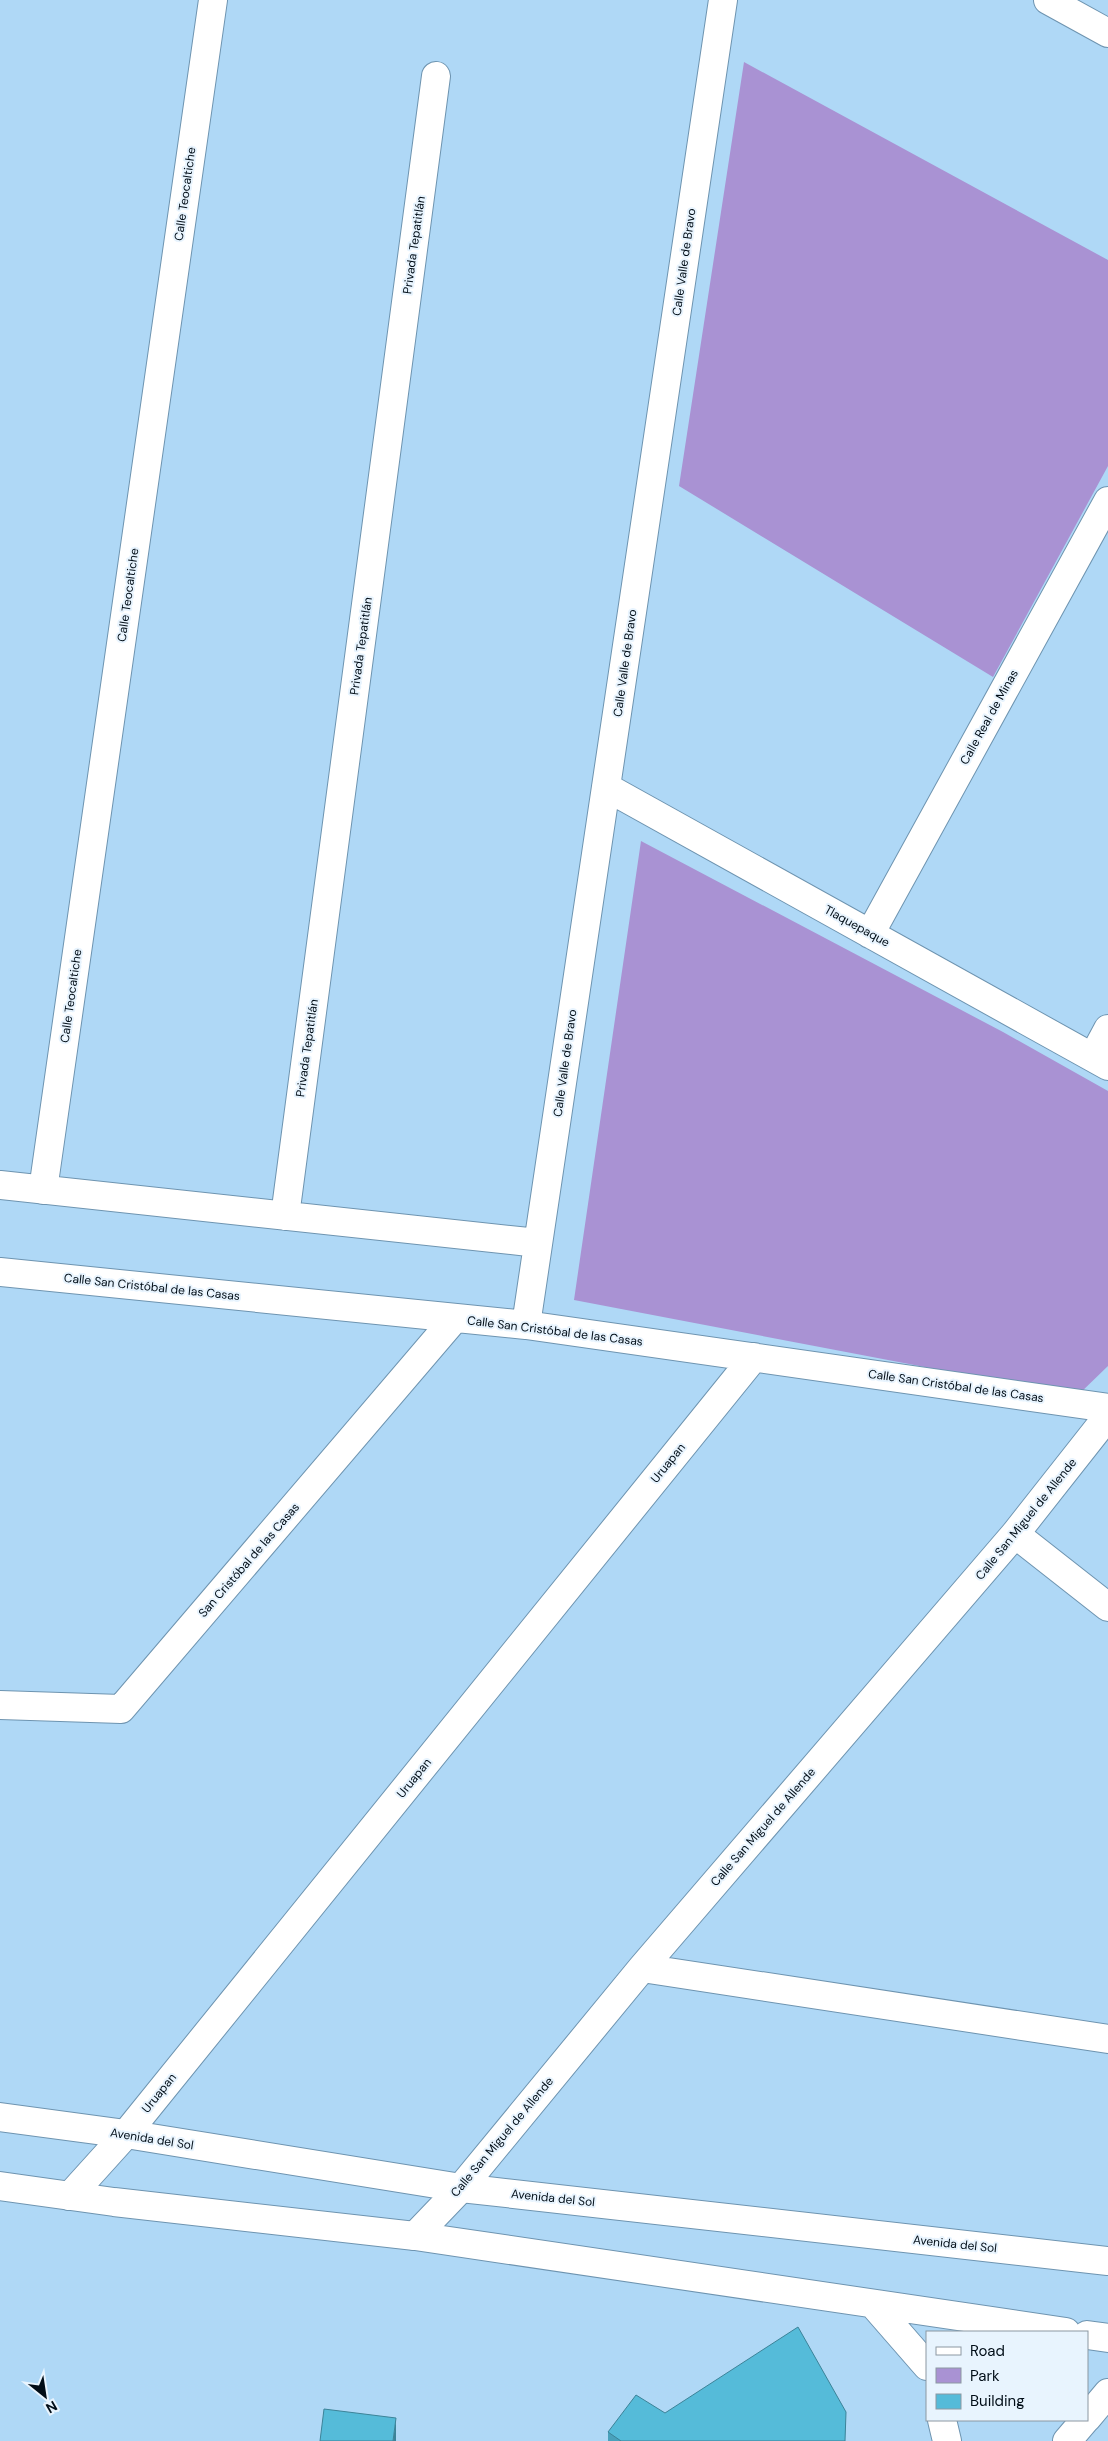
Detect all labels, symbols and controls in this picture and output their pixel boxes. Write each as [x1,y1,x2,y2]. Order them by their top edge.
street label: Calle Teocaltiche [171,146,200,242]
street label: Privada Tepatitlán [399,195,429,295]
street label: Calle Valle de Bravo [669,207,699,317]
street label: Calle Teocaltiche [114,547,143,643]
street label: Privada Tepatitlán [346,596,376,696]
street label: Calle Valle de Bravo [610,608,640,718]
street label: Calle Real de Minas [956,667,1022,767]
street label: Tlaquepaque [821,901,893,951]
street label: Calle Teocaltiche [57,948,86,1044]
street label: Privada Tepatitlán [292,998,322,1098]
street label: Calle Valle de Bravo [550,1008,580,1118]
street label: Calle San Cristóbal de las Casas [63,1270,241,1304]
street label: Calle San Cristóbal de las Casas [466,1312,644,1350]
street label: Calle San Cristóbal de las Casas [867,1366,1045,1406]
street label: Uruapan [647,1440,689,1486]
street label: Calle San Miguel de Allende [972,1455,1080,1583]
street label: San Cristóbal de las Casas [195,1499,303,1621]
street label: Uruapan [393,1755,435,1801]
street label: Calle San Miguel de Allende [707,1764,819,1890]
street label: Uruapan [138,2070,180,2116]
street label: Calle San Miguel de Allende [447,2073,557,2200]
street label: Avenida del Sol [109,2125,195,2153]
street label: Avenida del Sol [510,2186,596,2210]
street label: Avenida del Sol [912,2232,998,2256]
legend [926,2331,1088,2421]
text: Road [970,2341,1005,2361]
text: Park [970,2366,1000,2386]
north arrow [20,2371,70,2421]
text: Building [970,2391,1025,2411]
text: N [43,2397,60,2418]

